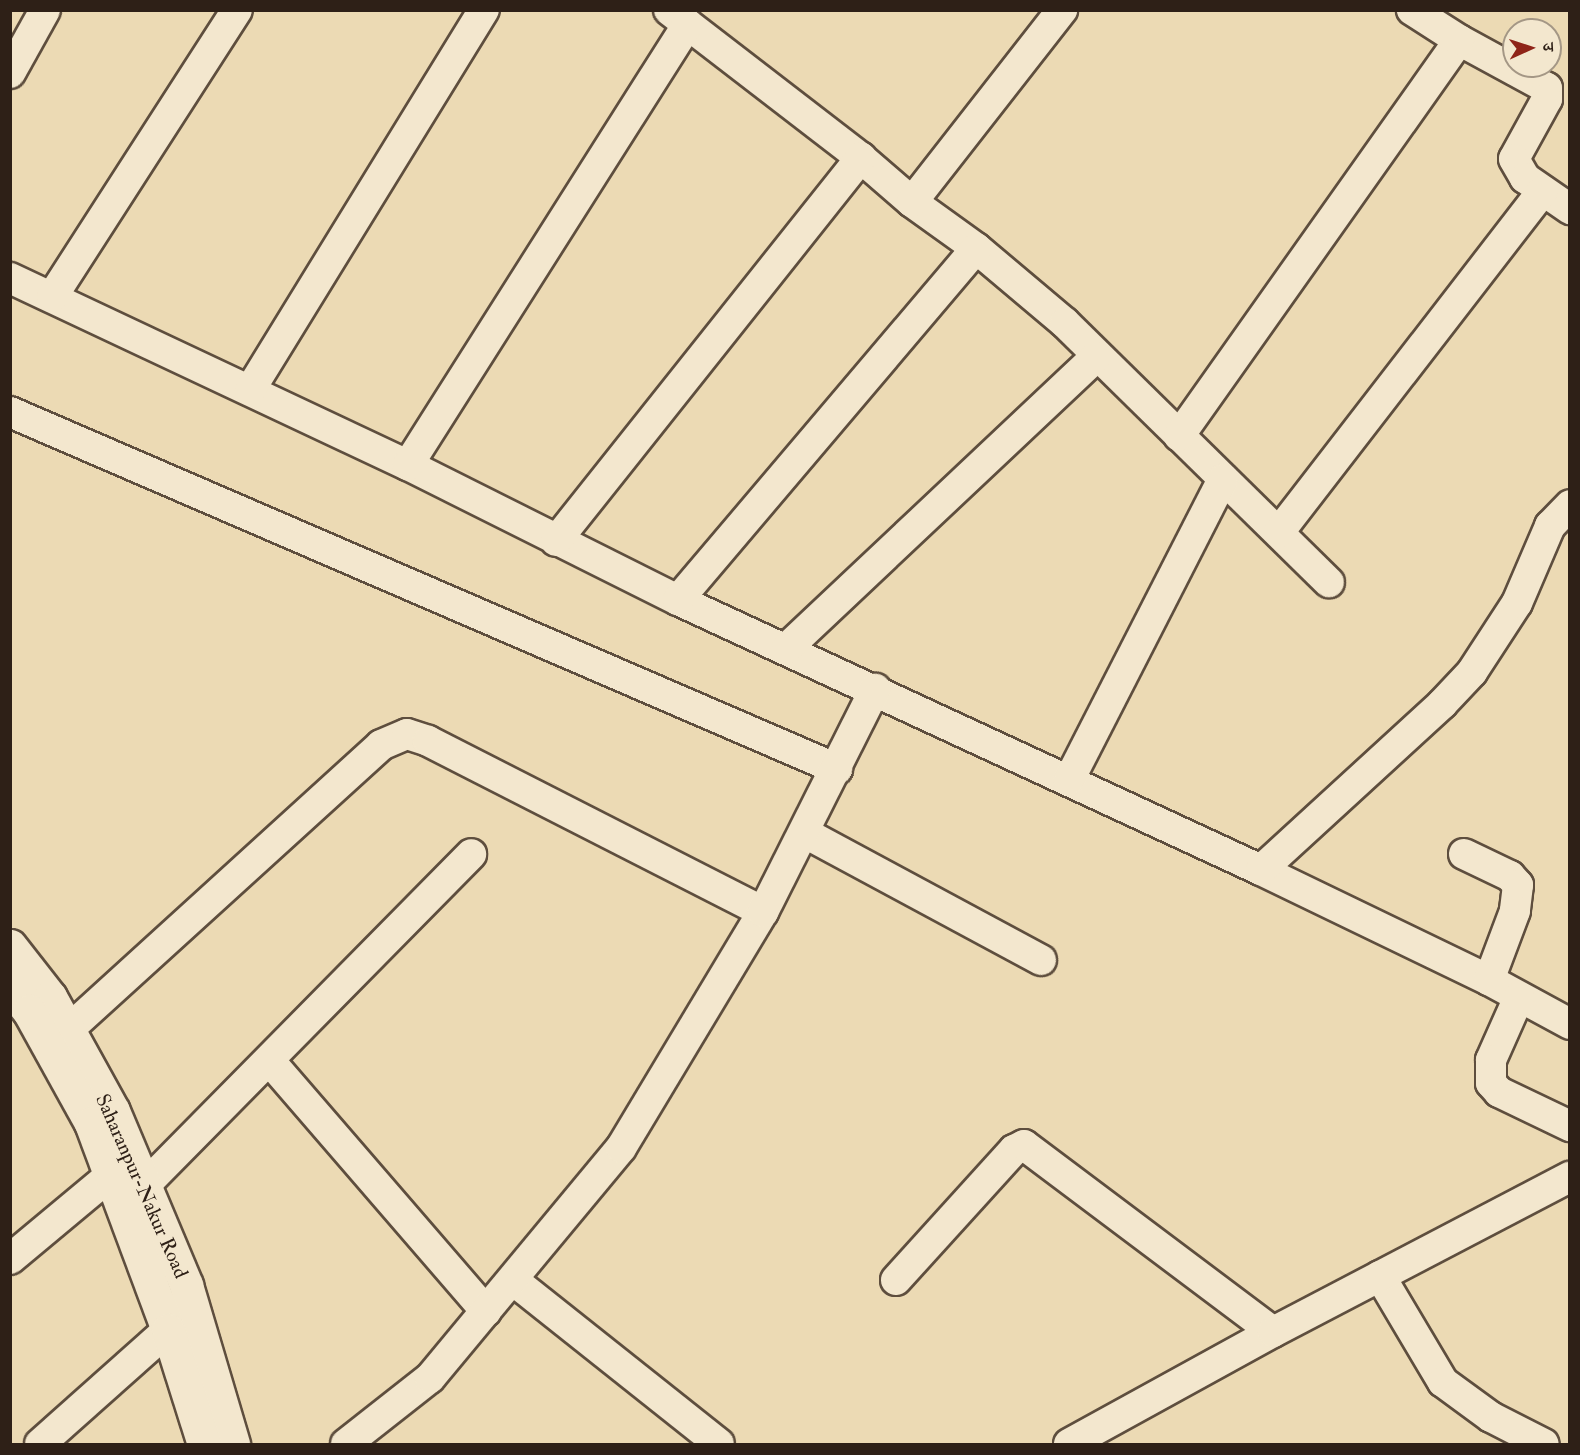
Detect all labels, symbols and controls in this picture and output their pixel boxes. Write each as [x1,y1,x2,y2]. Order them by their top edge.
north arrow [1502,18,1562,78]
text: उ [1538,43,1558,52]
street label: Saharanpur-Nakur Road [91,1090,193,1282]

